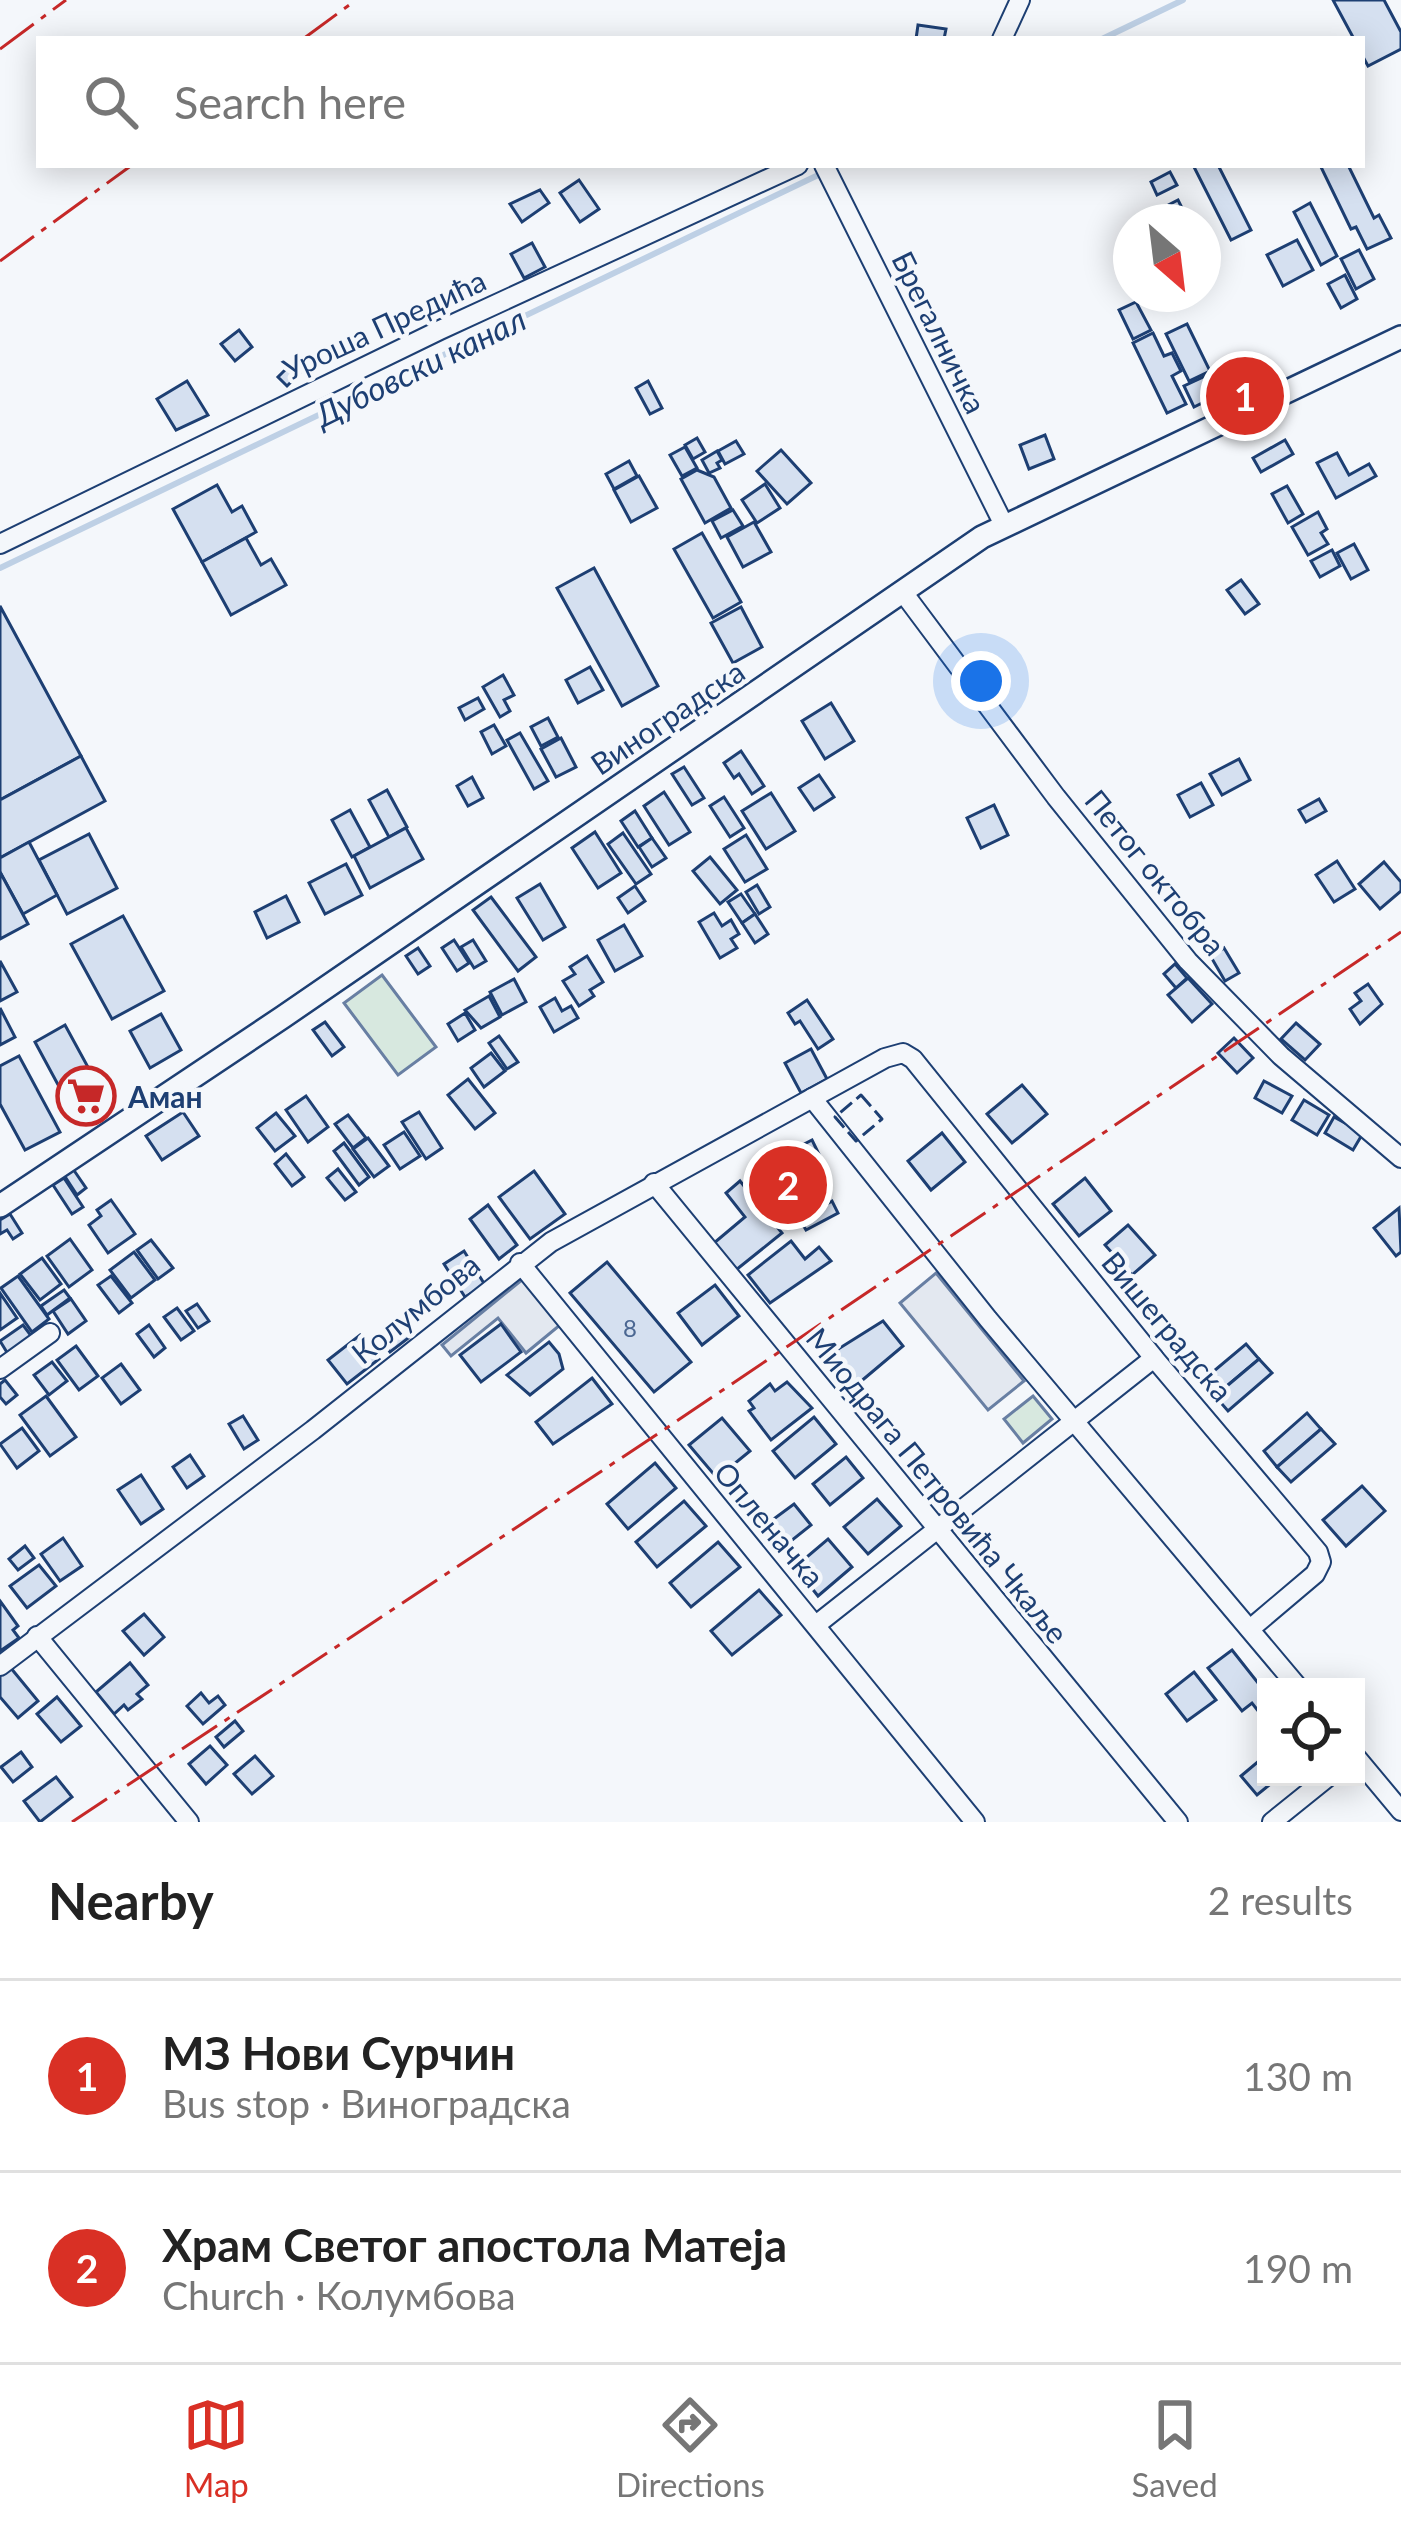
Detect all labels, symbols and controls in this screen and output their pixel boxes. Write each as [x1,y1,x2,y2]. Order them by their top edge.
search box [36,36,1365,168]
icon: search [78,69,144,135]
text: Search here [174,75,406,129]
north arrow [1113,204,1221,312]
street label: Брегалничка [885,245,995,419]
street label: Уроша Предића [277,261,491,387]
water label: Дубовски канал [306,298,532,435]
pin: 1 [1206,351,1284,441]
your location [951,651,1011,711]
street label: Виноградска [583,652,751,782]
street label: Петог октобра [1078,782,1234,962]
supermarket icon: Аман [55,1065,117,1127]
place label: Аман [127,1078,203,1114]
pin: 2 [749,1140,827,1230]
street label: Вишеградска [1095,1244,1241,1408]
street label: Колумбова [344,1246,486,1370]
house number: 8 [623,1313,637,1342]
street label: Миодрага Петровића Чкаље [800,1320,1076,1650]
street label: Опленачка [707,1454,833,1594]
map controls [1257,1678,1365,1786]
button: locate [1257,1678,1365,1786]
text: Nearby [48,1870,214,1931]
text: 2 results [1208,1877,1353,1923]
text: МЗ Нови Сурчин [162,2026,515,2080]
text: 1 [76,2053,98,2099]
text: 130 m [1243,2053,1353,2099]
text: Bus stop · Виноградска [162,2080,571,2126]
text: Храм Светог апостола Матеја [162,2218,787,2272]
text: 2 [76,2245,98,2291]
text: 190 m [1243,2245,1353,2291]
text: Church · Колумбова [162,2272,516,2318]
tab: Map [183,2392,249,2504]
tab: Directions [616,2392,765,2504]
tab: Saved [1131,2392,1218,2504]

